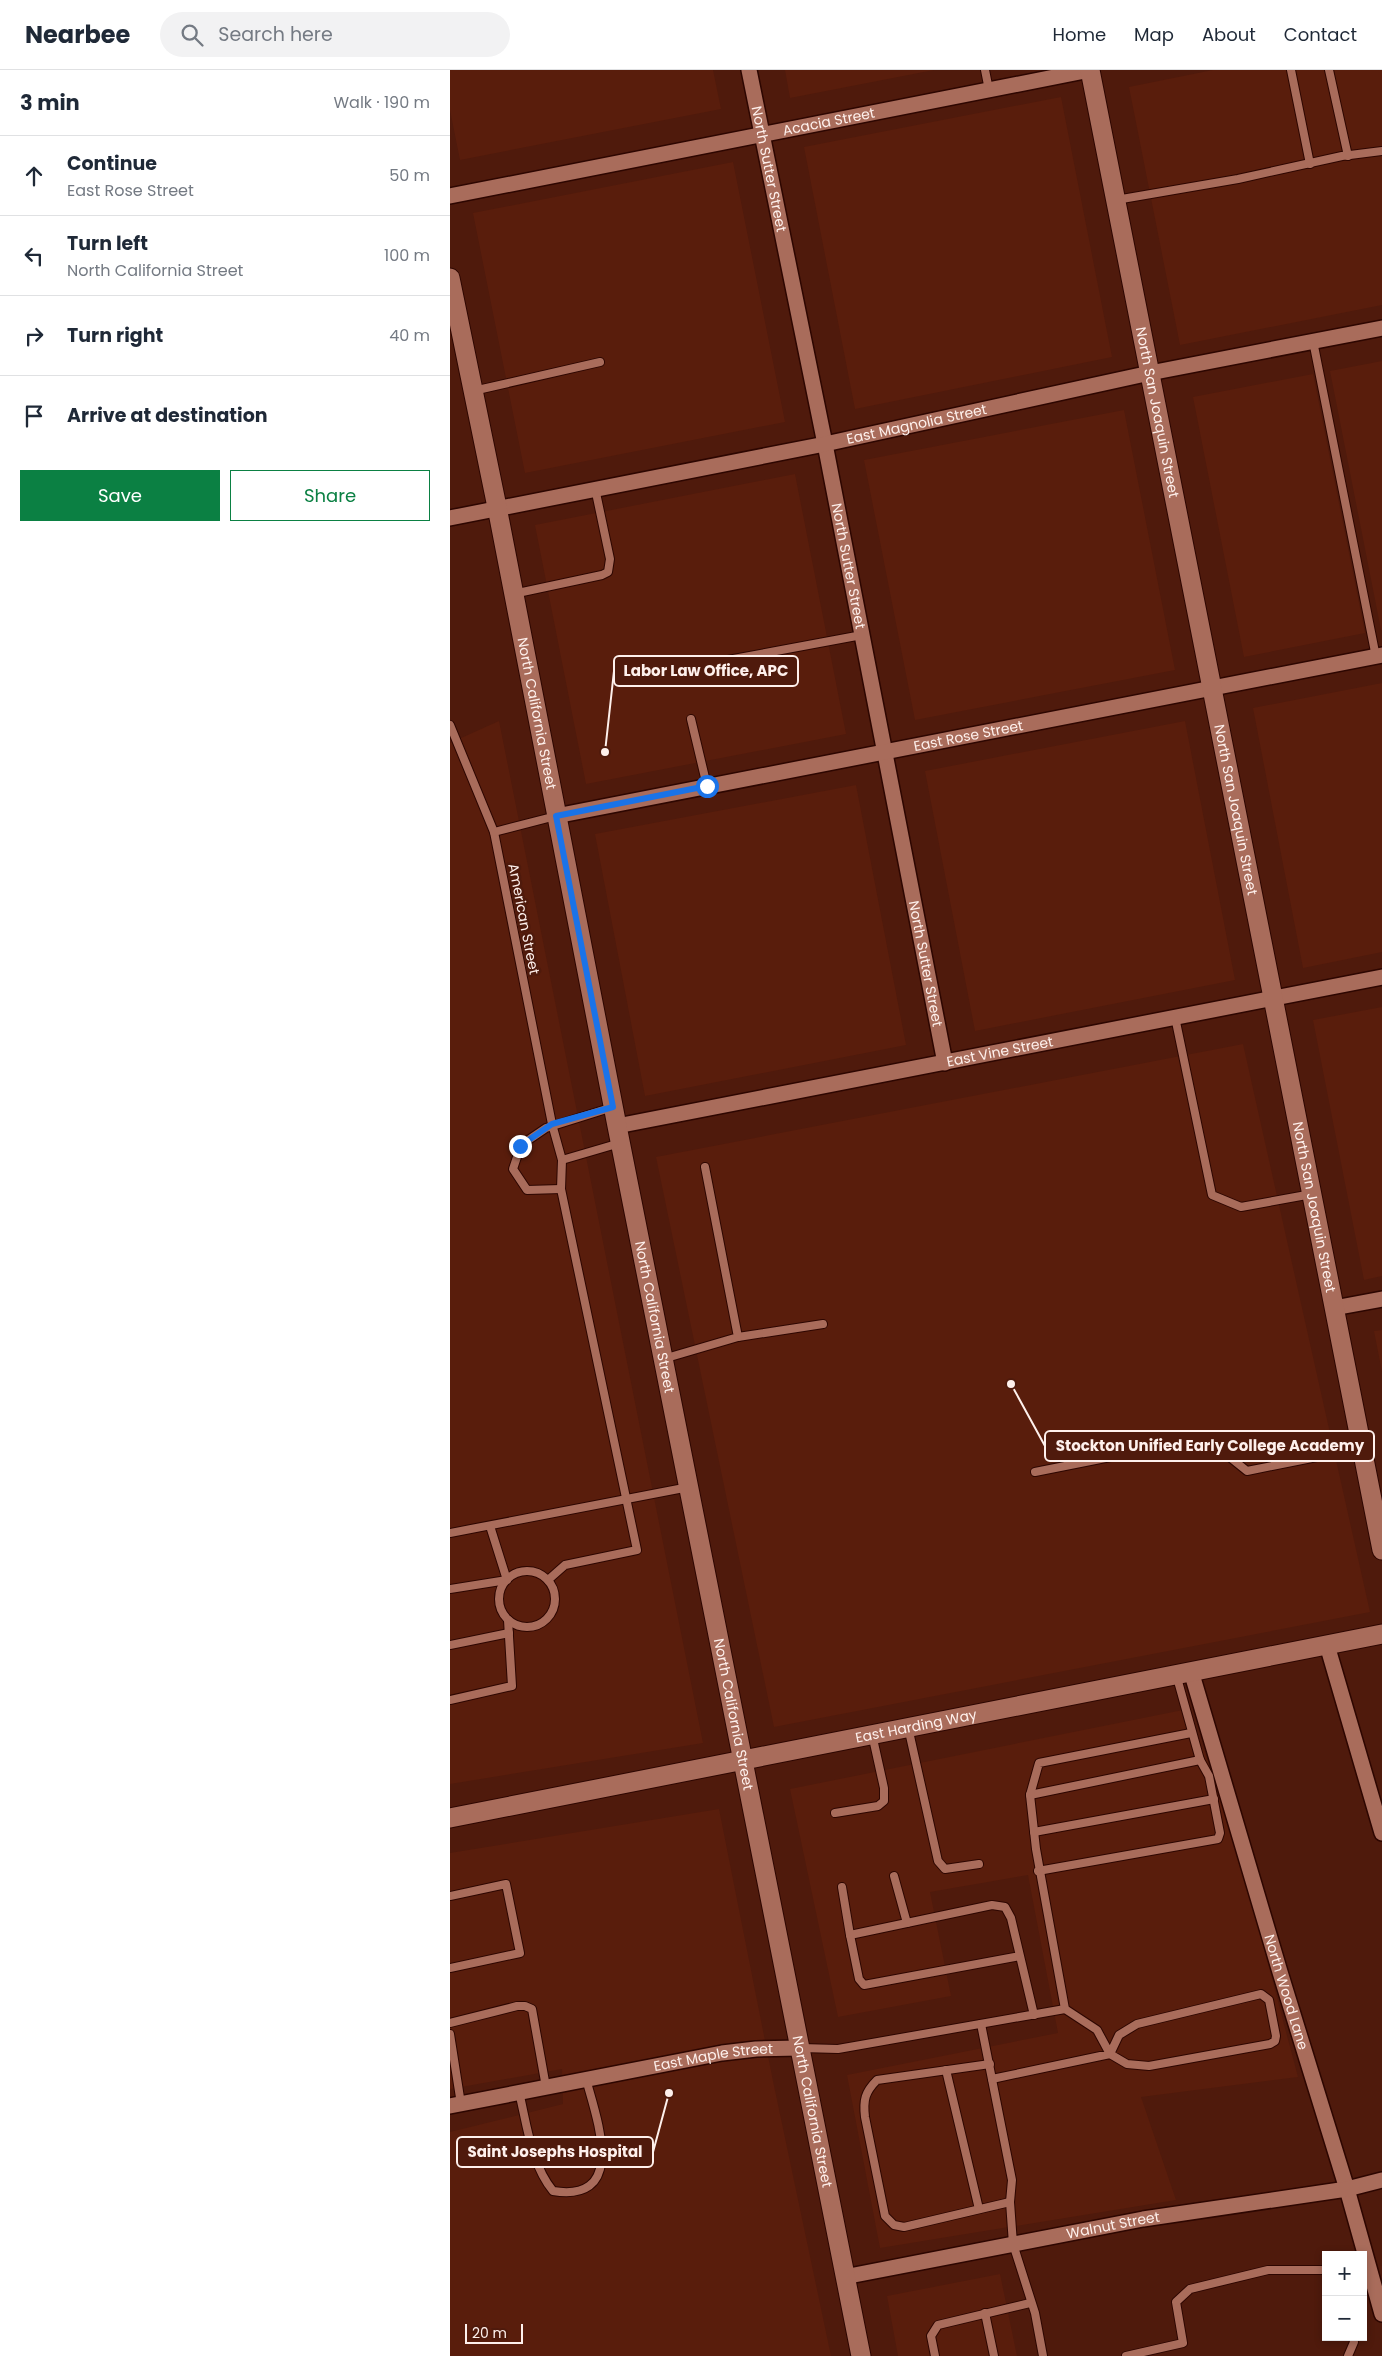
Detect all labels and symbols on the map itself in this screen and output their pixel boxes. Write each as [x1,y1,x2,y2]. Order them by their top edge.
street label: Acacia Street [781,103,877,140]
street label: North Sutter Street [747,104,792,234]
street label: North San Joaquin Street [1131,325,1184,500]
street label: East Magnolia Street [845,399,989,449]
street label: North Sutter Street [827,501,871,631]
street label: North California Street [512,636,562,791]
callout: Labor Law Office, APC [614,656,798,686]
text: Labor Law Office, APC [624,660,788,681]
street label: East Rose Street [912,715,1025,756]
street label: North San Joaquin Street [1209,723,1263,897]
route start [696,775,719,798]
street label: American Street [503,862,545,976]
street label: North Sutter Street [904,899,948,1028]
street label: East Vine Street [945,1031,1055,1072]
street label: North San Joaquin Street [1288,1120,1341,1294]
route end [509,1135,532,1158]
street label: North California Street [630,1239,680,1395]
callout: Stockton Unified Early College Academy [1045,1431,1374,1461]
text: Stockton Unified Early College Academy [1056,1435,1365,1456]
street label: North California Street [709,1636,759,1792]
street label: East Harding Way [854,1704,979,1748]
street label: North Wood Lane [1259,1932,1314,2053]
street label: North California Street [788,2034,837,2189]
street label: East Maple Street [652,2039,773,2076]
callout: Saint Josephs Hospital [457,2137,653,2167]
text: Saint Josephs Hospital [467,2141,643,2162]
street label: Walnut Street [1065,2207,1161,2244]
scale bar [465,2321,522,2344]

